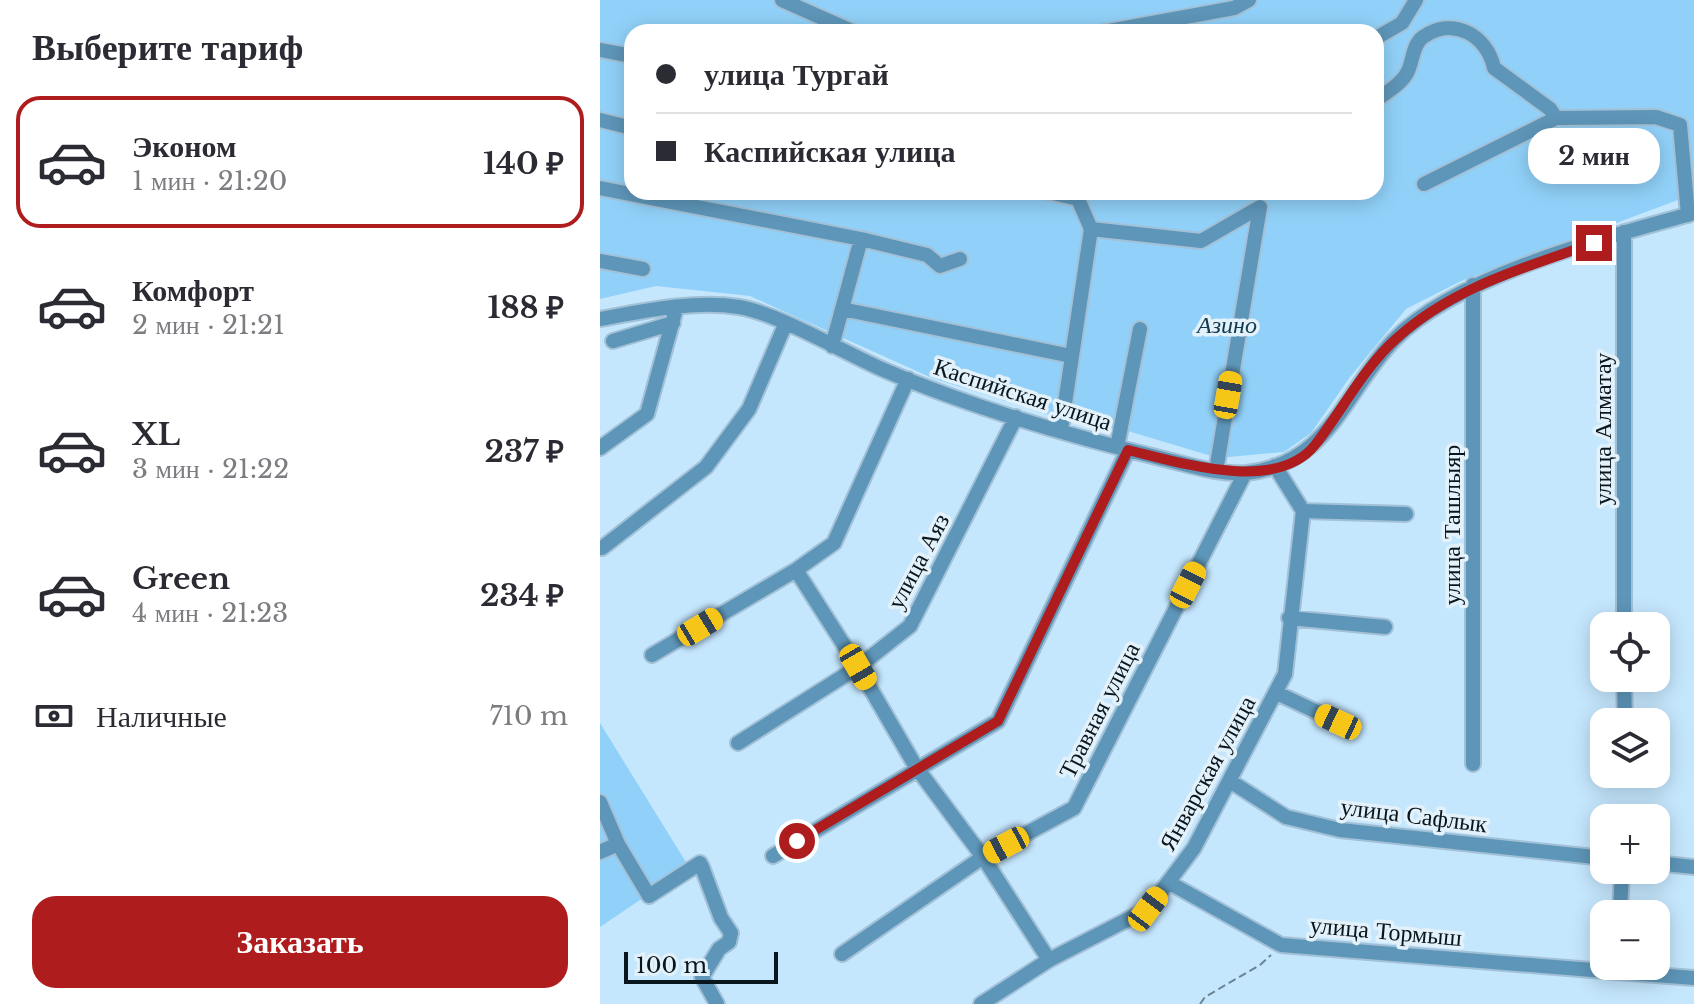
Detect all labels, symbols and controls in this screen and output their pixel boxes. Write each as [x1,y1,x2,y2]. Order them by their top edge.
text: Выберите тариф [32,25,303,70]
text: улица Тургай [704,56,889,93]
icon: car [36,126,108,198]
callout: 2 мин [1528,127,1660,183]
text: Эконом [132,128,236,165]
text: Каспийская улица [704,133,956,170]
text: 2 мин [1558,140,1630,172]
text: 140 ₽ [483,145,564,182]
text: 1 мин · 21:20 [132,165,287,197]
route end [1576,225,1612,261]
icon: car [36,270,108,342]
text: Комфорт [132,272,254,309]
text: 188 ₽ [487,289,564,326]
text: 2 мин · 21:21 [132,309,285,341]
park label: Азино [1195,310,1257,339]
street label: Каспийская улица [930,352,1116,437]
street label: улица Алматау [1588,353,1617,505]
car [1212,369,1244,421]
icon: car [36,414,108,486]
text: XL [132,416,180,453]
text: 237 ₽ [484,433,564,470]
street label: улица Ташлыяр [1437,445,1466,605]
text: 3 мин · 21:22 [132,453,289,485]
street label: улица Аяз [881,508,955,614]
icon: car [36,558,108,630]
car [1166,558,1210,612]
text: Green [132,560,230,597]
text: 234 ₽ [480,577,564,614]
text: 4 мин · 21:23 [132,597,288,629]
car [673,604,727,650]
map controls [1590,612,1670,980]
button: locate [1590,612,1670,692]
street label: Травная улица [1052,637,1146,783]
car [836,640,880,694]
street label: Январская улица [1153,690,1262,855]
icon: cash [32,694,76,738]
text: Наличные [96,698,227,735]
text: 710 m [489,700,568,732]
car [1311,701,1365,743]
button: layers [1590,708,1670,788]
street label: улица Сафлык [1339,792,1489,838]
button: + [1590,804,1670,884]
route start [779,823,815,859]
car [979,823,1033,867]
car [1124,883,1172,935]
button: Заказать [32,896,568,988]
button: − [1590,900,1670,980]
street label: улица Тормыш [1309,910,1464,952]
scale bar [624,948,778,984]
text: 100 m [636,952,707,979]

